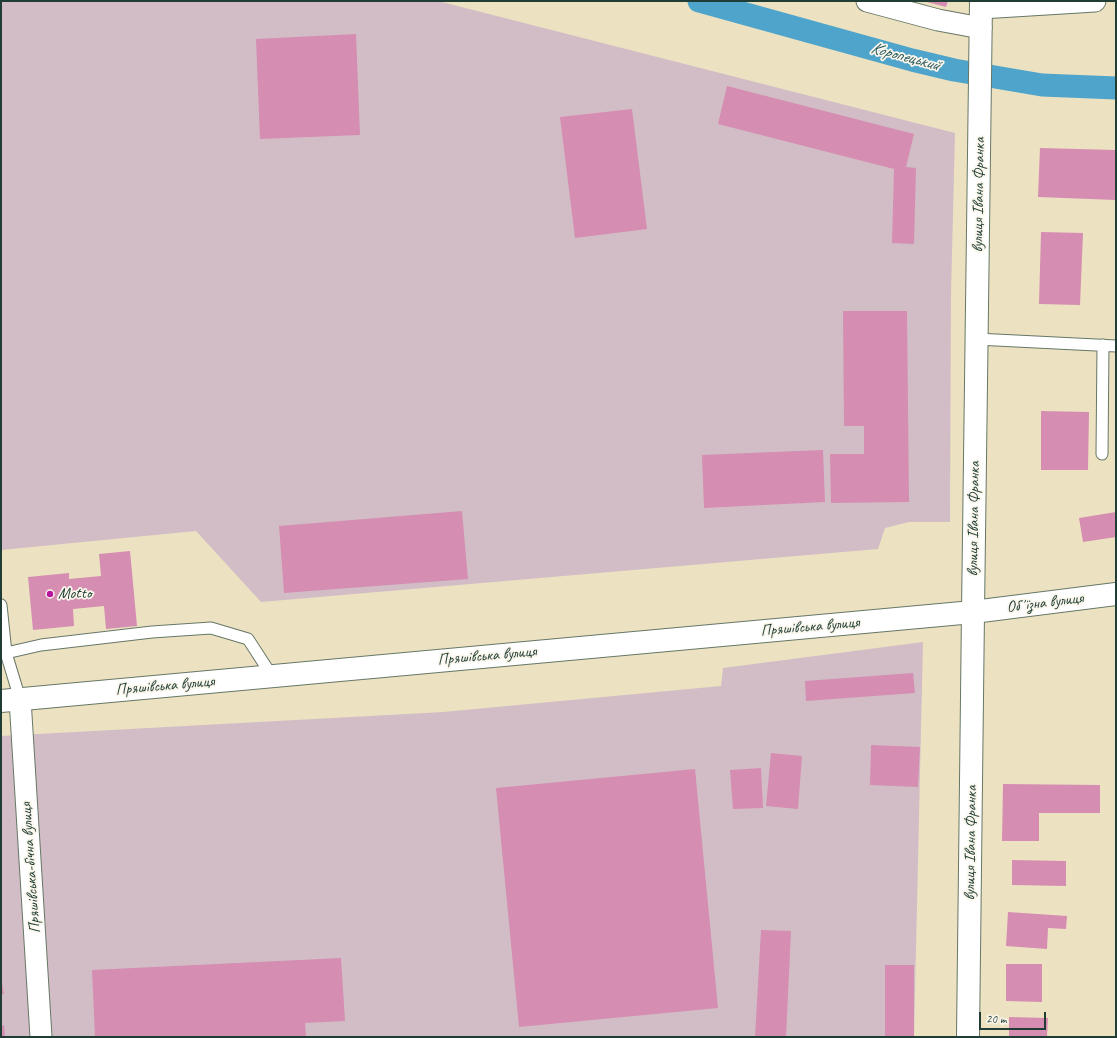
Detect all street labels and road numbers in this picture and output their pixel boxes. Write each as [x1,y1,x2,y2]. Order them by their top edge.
street label: вулиця Івана Франка [968,137,990,253]
street label: вулиця Івана Франка [963,461,985,577]
street label: Обʼїзна вулиця [1006,589,1084,617]
street label: Пряшівська вулиця [760,613,860,641]
street label: Пряшівська вулиця [437,642,537,670]
street label: Пряшівська вулиця [115,672,215,700]
street label: вулиця Івана Франка [960,785,982,901]
street label: Пряшівська-бічна вулиця [17,802,45,934]

